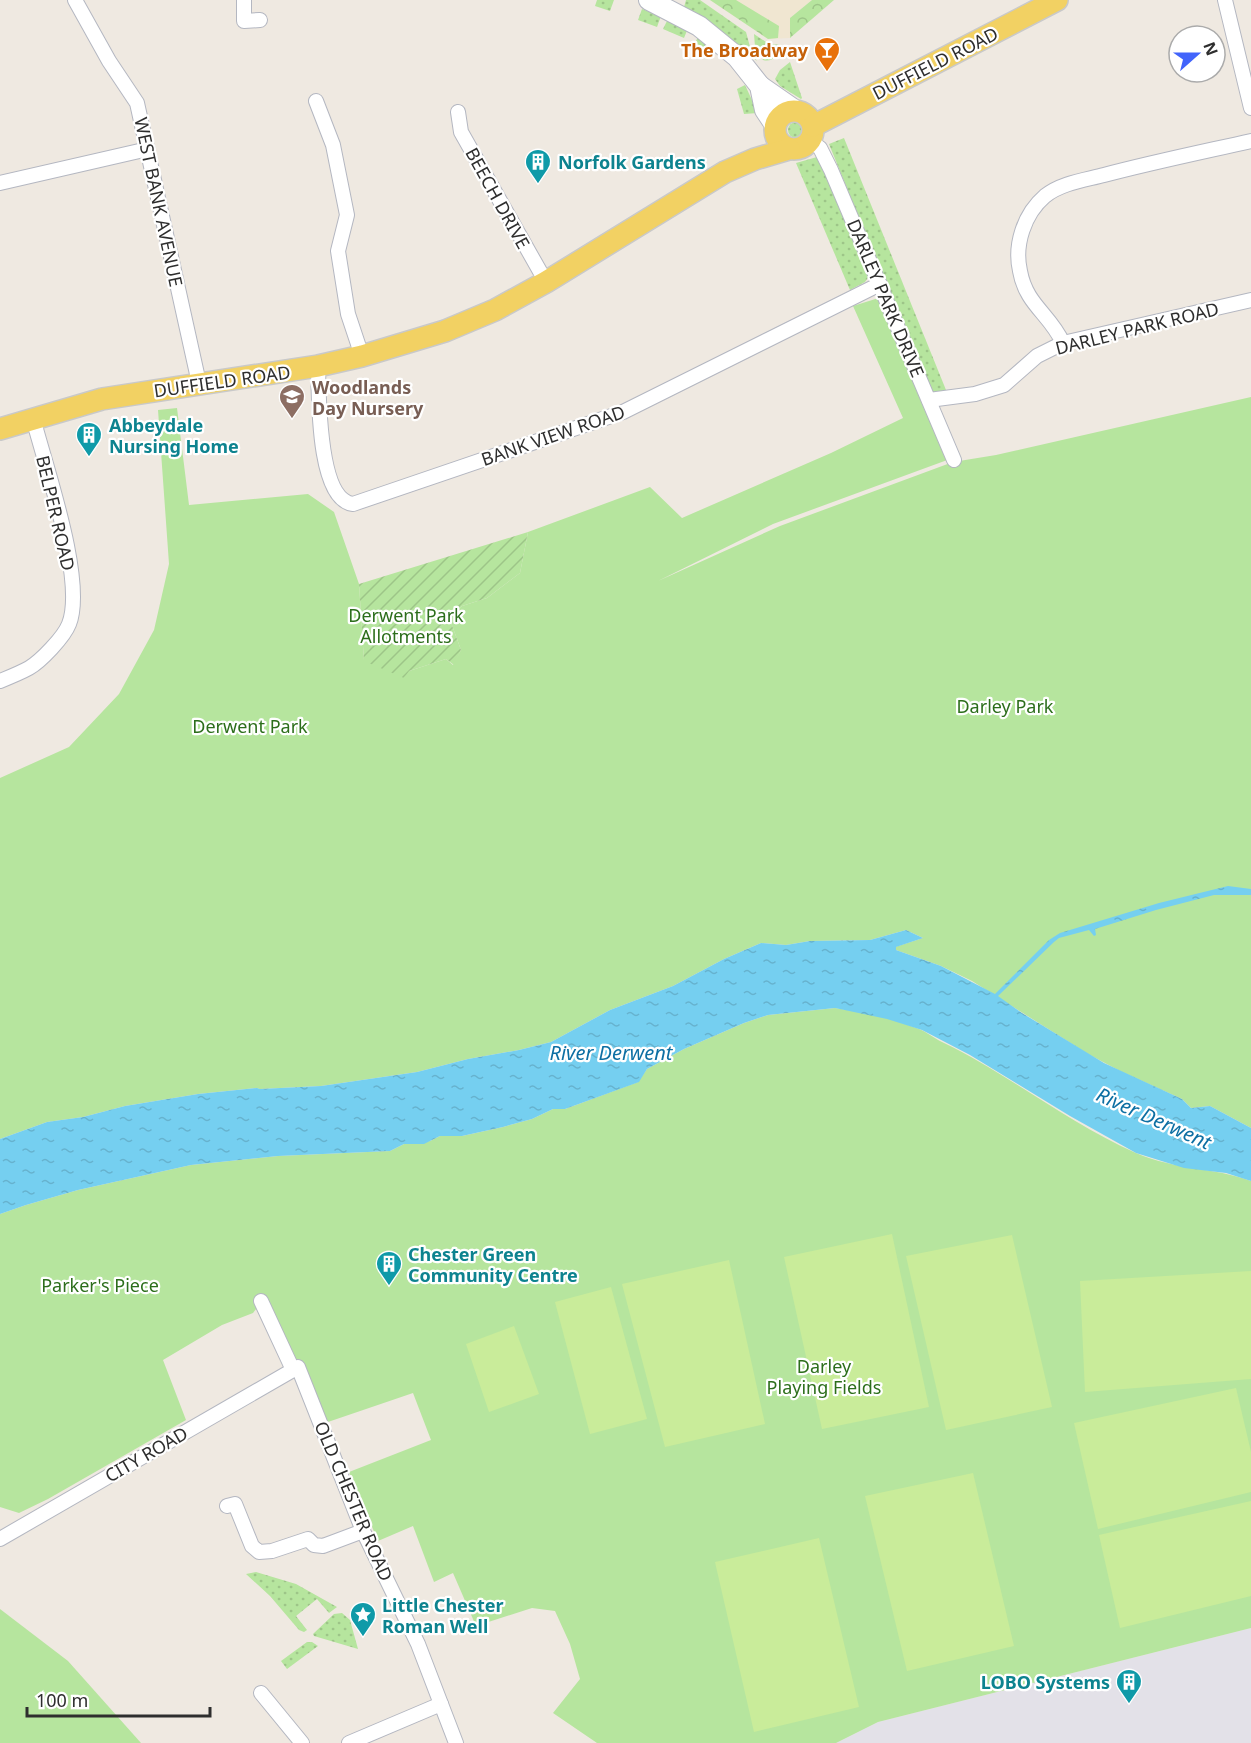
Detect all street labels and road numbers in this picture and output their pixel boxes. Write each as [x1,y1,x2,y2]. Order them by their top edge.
street label: DUFFIELD ROAD [868,21,1002,105]
street label: WEST BANK AVENUE [129,115,189,289]
street label: BEECH DRIVE [460,143,536,253]
street label: DARLEY PARK DRIVE [842,215,930,381]
street label: DARLEY PARK ROAD [1053,296,1221,360]
street label: DUFFIELD ROAD [152,360,292,402]
street label: BANK VIEW ROAD [478,399,628,471]
street label: BELPER ROAD [31,453,81,573]
street label: OLD CHESTER ROAD [309,1417,399,1585]
street label: CITY ROAD [100,1421,192,1487]

